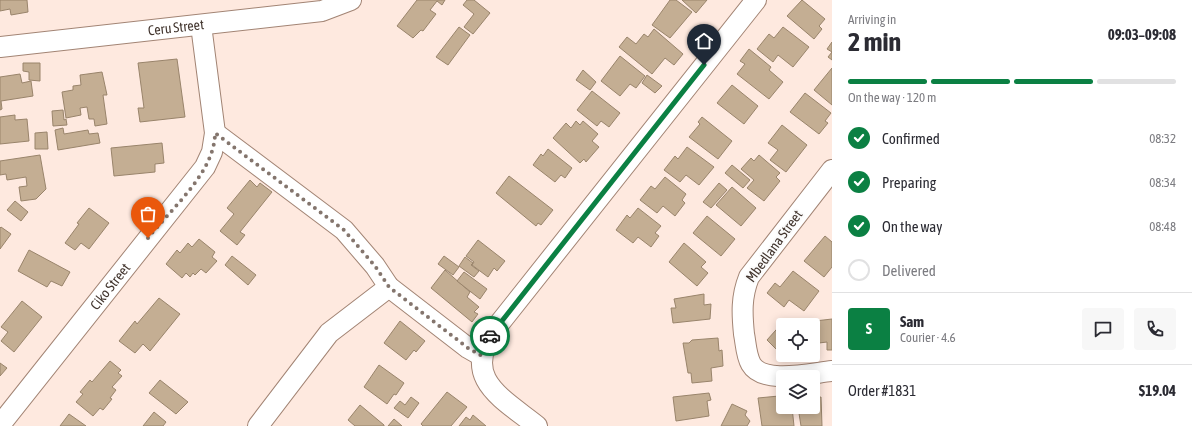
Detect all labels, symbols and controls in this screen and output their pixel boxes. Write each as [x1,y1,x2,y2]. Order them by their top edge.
text: Arriving in [848,12,896,27]
street label: Ceru Street [147,16,205,38]
pin [687,24,721,65]
text: 09:03–09:08 [1108,26,1176,43]
text: 2 min [848,27,901,57]
icon: home [693,30,715,52]
text: On the way · 120 m [848,90,936,105]
icon: check [848,127,870,149]
text: Confirmed [882,130,940,147]
text: 08:32 [1149,131,1176,146]
icon: check [848,171,870,193]
text: Preparing [882,174,936,191]
text: 08:34 [1149,175,1176,190]
pin [131,197,165,238]
icon: bag [137,203,159,225]
street label: Mbedlana Street [743,207,805,285]
icon: check [848,215,870,237]
text: On the way [882,218,943,235]
text: 08:48 [1149,219,1176,234]
street label: Ciko Street [87,260,133,313]
text: Delivered [882,262,936,279]
button: chat [1082,308,1124,350]
button: phone [1134,308,1176,350]
text: Sam [900,313,924,330]
courier [470,316,510,356]
map controls [776,318,820,414]
button: locate [776,318,820,362]
text: S [866,320,872,337]
icon: car [479,325,501,347]
text: Courier · 4.6 [900,330,956,345]
button: layers [776,370,820,414]
text: Order #1831 [848,382,916,399]
text: $19.04 [1139,382,1176,399]

